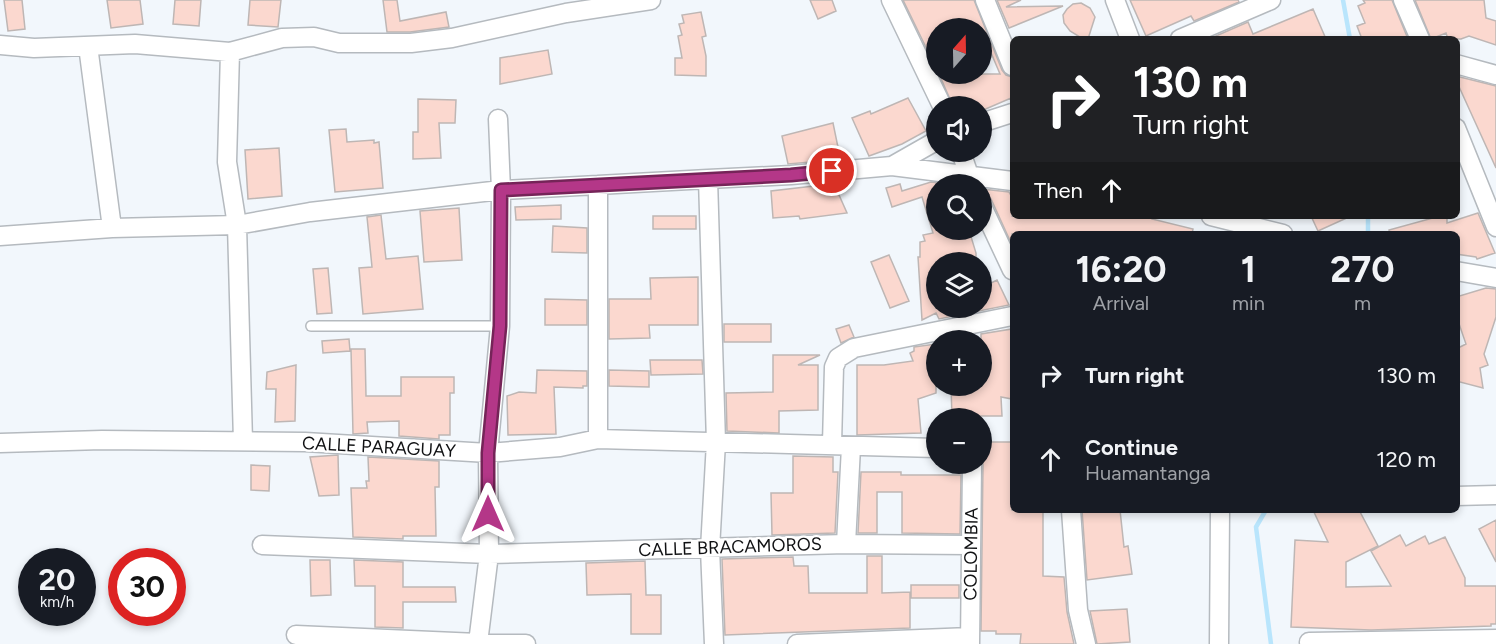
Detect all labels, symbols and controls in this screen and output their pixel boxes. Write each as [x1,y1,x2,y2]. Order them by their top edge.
north arrow [926,18,992,84]
map controls [926,18,992,474]
text: 130 m [1133,57,1248,108]
icon: right [1034,60,1112,138]
button: sound [926,96,992,162]
text: Turn right [1133,108,1249,141]
pin [806,145,857,196]
icon: arrive [815,154,848,187]
button: search [926,174,992,240]
icon: ahead [1095,174,1128,207]
text: Then [1034,177,1083,204]
text: 16:20 [1075,248,1167,291]
text: 1 [1241,248,1256,291]
text: 270 [1330,248,1395,291]
button: layers [926,252,992,318]
text: Arrival [1093,291,1149,315]
text: min [1232,291,1265,315]
text: m [1354,291,1371,315]
button: + [926,330,992,396]
icon: right [1034,359,1067,392]
text: Turn right [1085,362,1184,389]
text: 130 m [1377,362,1436,389]
button: − [926,408,992,474]
street label: CALLE PARAGUAY [302,432,457,462]
text: Continue [1085,434,1178,461]
icon: ahead [1034,443,1067,476]
text: 120 m [1376,446,1436,473]
text: Huamantanga [1085,461,1211,485]
position arrow [456,482,520,546]
street label: COLOMBIA [959,507,983,601]
street label: CALLE BRACAMOROS [638,533,822,561]
speed limit sign: 30 [108,548,186,626]
text: 20 [39,561,75,598]
text: km/h [40,593,74,611]

